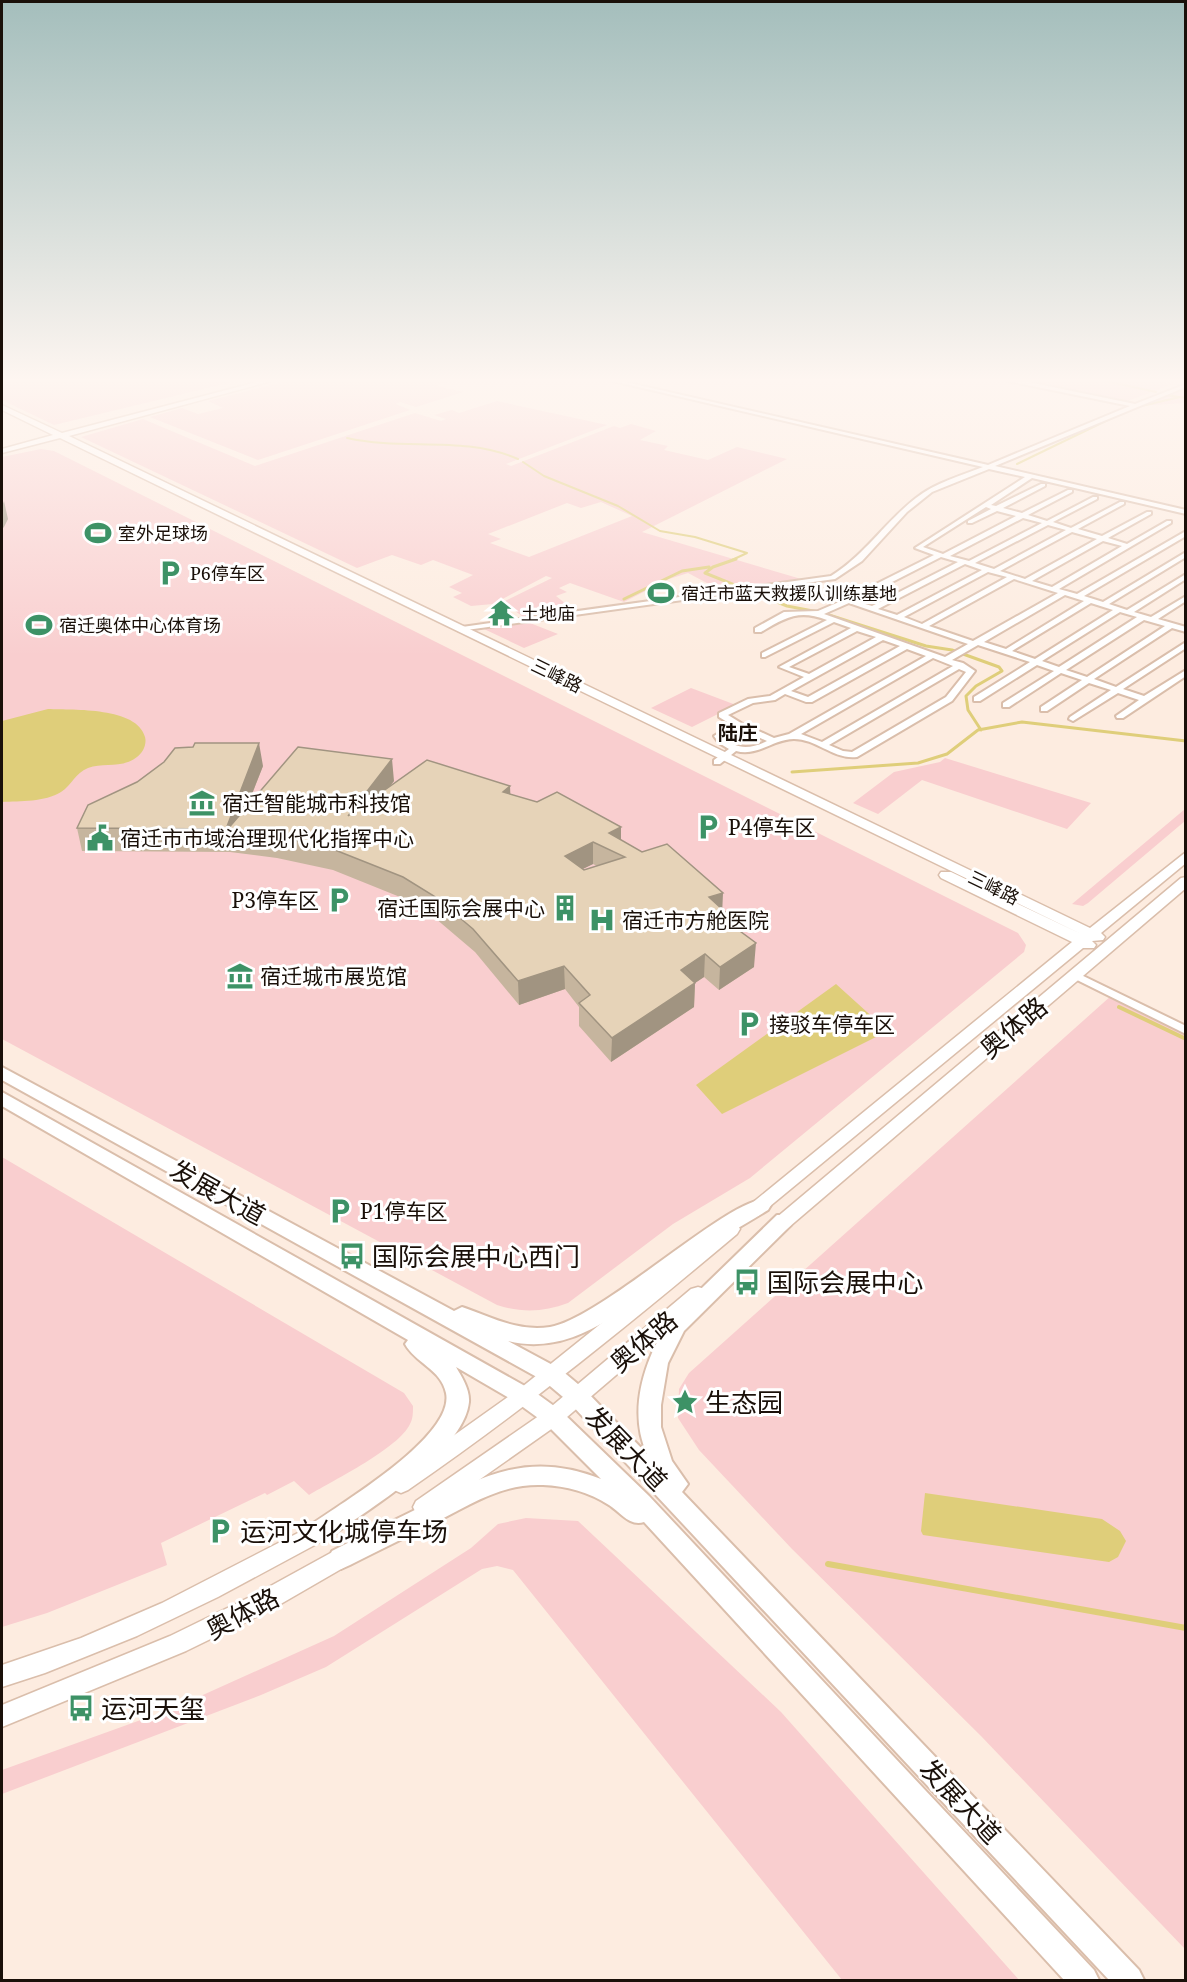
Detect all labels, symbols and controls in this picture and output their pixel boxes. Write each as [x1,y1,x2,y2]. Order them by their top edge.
sports icon: 室外足球场 [83,518,113,548]
place label: 室外足球场 [118,521,208,545]
parking icon: P6停车区 [155,558,185,588]
place label: P6停车区 [190,561,265,585]
sports icon: 宿迁市蓝天救援队训练基地 [646,578,676,608]
place label: 宿迁市蓝天救援队训练基地 [681,581,897,605]
temple icon: 土地庙 [486,598,516,628]
place label: 土地庙 [521,601,575,625]
sports icon: 宿迁奥体中心体育场 [24,610,54,640]
place label: 宿迁奥体中心体育场 [59,613,221,637]
street label: 三峰路 [527,652,587,698]
district label: 陆庄 [718,719,758,746]
museum icon: 宿迁智能城市科技馆 [187,788,217,818]
place label: 宿迁智能城市科技馆 [222,789,411,817]
parking icon: P4停车区 [693,812,723,842]
place label: P4停车区 [728,813,815,841]
public building icon: 宿迁市市域治理现代化指挥中心 [85,823,115,853]
place label: 宿迁市市域治理现代化指挥中心 [120,824,414,852]
street label: 三峰路 [964,864,1024,910]
parking icon: P3停车区 [324,885,354,915]
place label: P3停车区 [232,886,319,914]
building icon: 宿迁国际会展中心 [550,893,580,923]
place label: 宿迁国际会展中心 [377,894,545,922]
hospital icon: 宿迁市方舱医院 [587,905,617,935]
place label: 宿迁市方舱医院 [622,906,769,934]
museum icon: 宿迁城市展览馆 [225,961,255,991]
place label: 宿迁城市展览馆 [260,962,407,990]
street label: 奥体路 [972,988,1054,1066]
parking icon: 接驳车停车区 [734,1009,764,1039]
place label: 接驳车停车区 [769,1010,895,1038]
street label: 发展大道 [164,1151,272,1233]
parking icon: P1停车区 [325,1196,355,1226]
place label: P1停车区 [360,1197,447,1225]
place label: 国际会展中心西门 [372,1238,580,1274]
bus stop icon: 国际会展中心西门 [337,1241,367,1271]
place label: 国际会展中心 [767,1264,923,1300]
bus stop icon: 国际会展中心 [732,1267,762,1297]
street label: 奥体路 [602,1302,684,1380]
place label: 生态园 [705,1384,783,1420]
place icon: 生态园 [670,1387,700,1417]
street label: 发展大道 [578,1398,676,1498]
place label: 运河文化城停车场 [240,1513,448,1549]
parking icon: 运河文化城停车场 [205,1516,235,1546]
street label: 奥体路 [199,1579,285,1647]
place label: 运河天玺 [101,1690,205,1726]
bus stop icon: 运河天玺 [66,1693,96,1723]
street label: 发展大道 [912,1751,1010,1851]

